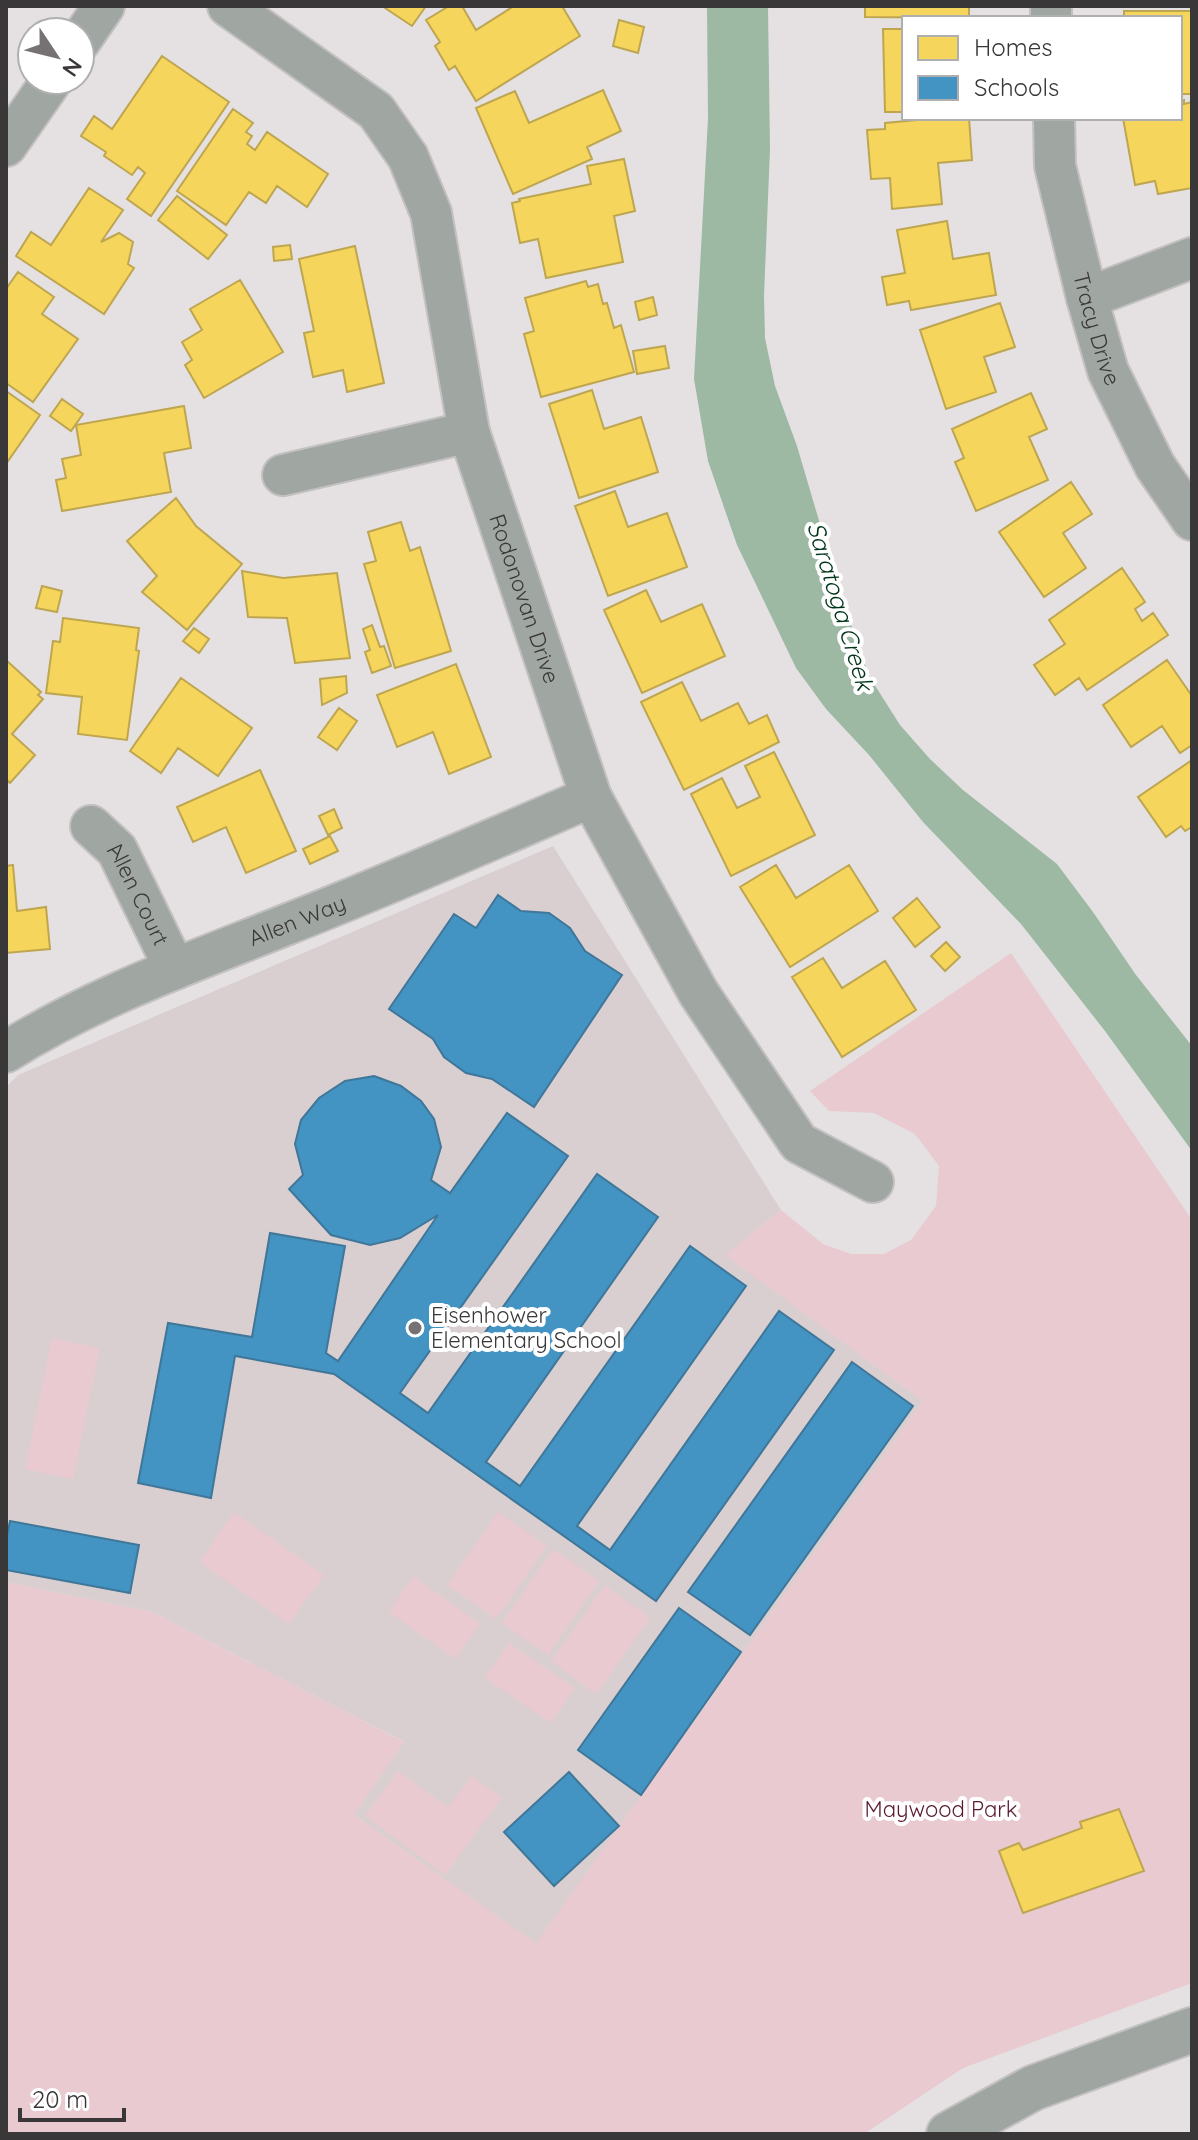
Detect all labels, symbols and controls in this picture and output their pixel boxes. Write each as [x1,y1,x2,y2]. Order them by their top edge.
north arrow [16,16,96,96]
legend [902,16,1182,120]
text: Homes [974,32,1052,62]
text: N [56,53,88,82]
text: Schools [974,72,1059,102]
street label: Tracy Drive [1067,269,1127,390]
street label: Rodonovan Drive [483,510,566,687]
water label: Saratoga Creek [801,518,881,696]
street label: Allen Court [102,835,175,950]
street label: Allen Way [245,888,350,952]
place label: Eisenhower Elementary School [431,1301,622,1354]
marker: Eisenhower Elementary School [406,1319,424,1337]
park label: Maywood Park [864,1795,1018,1823]
scale bar [20,2072,124,2122]
text: 20 m [32,2084,88,2114]

